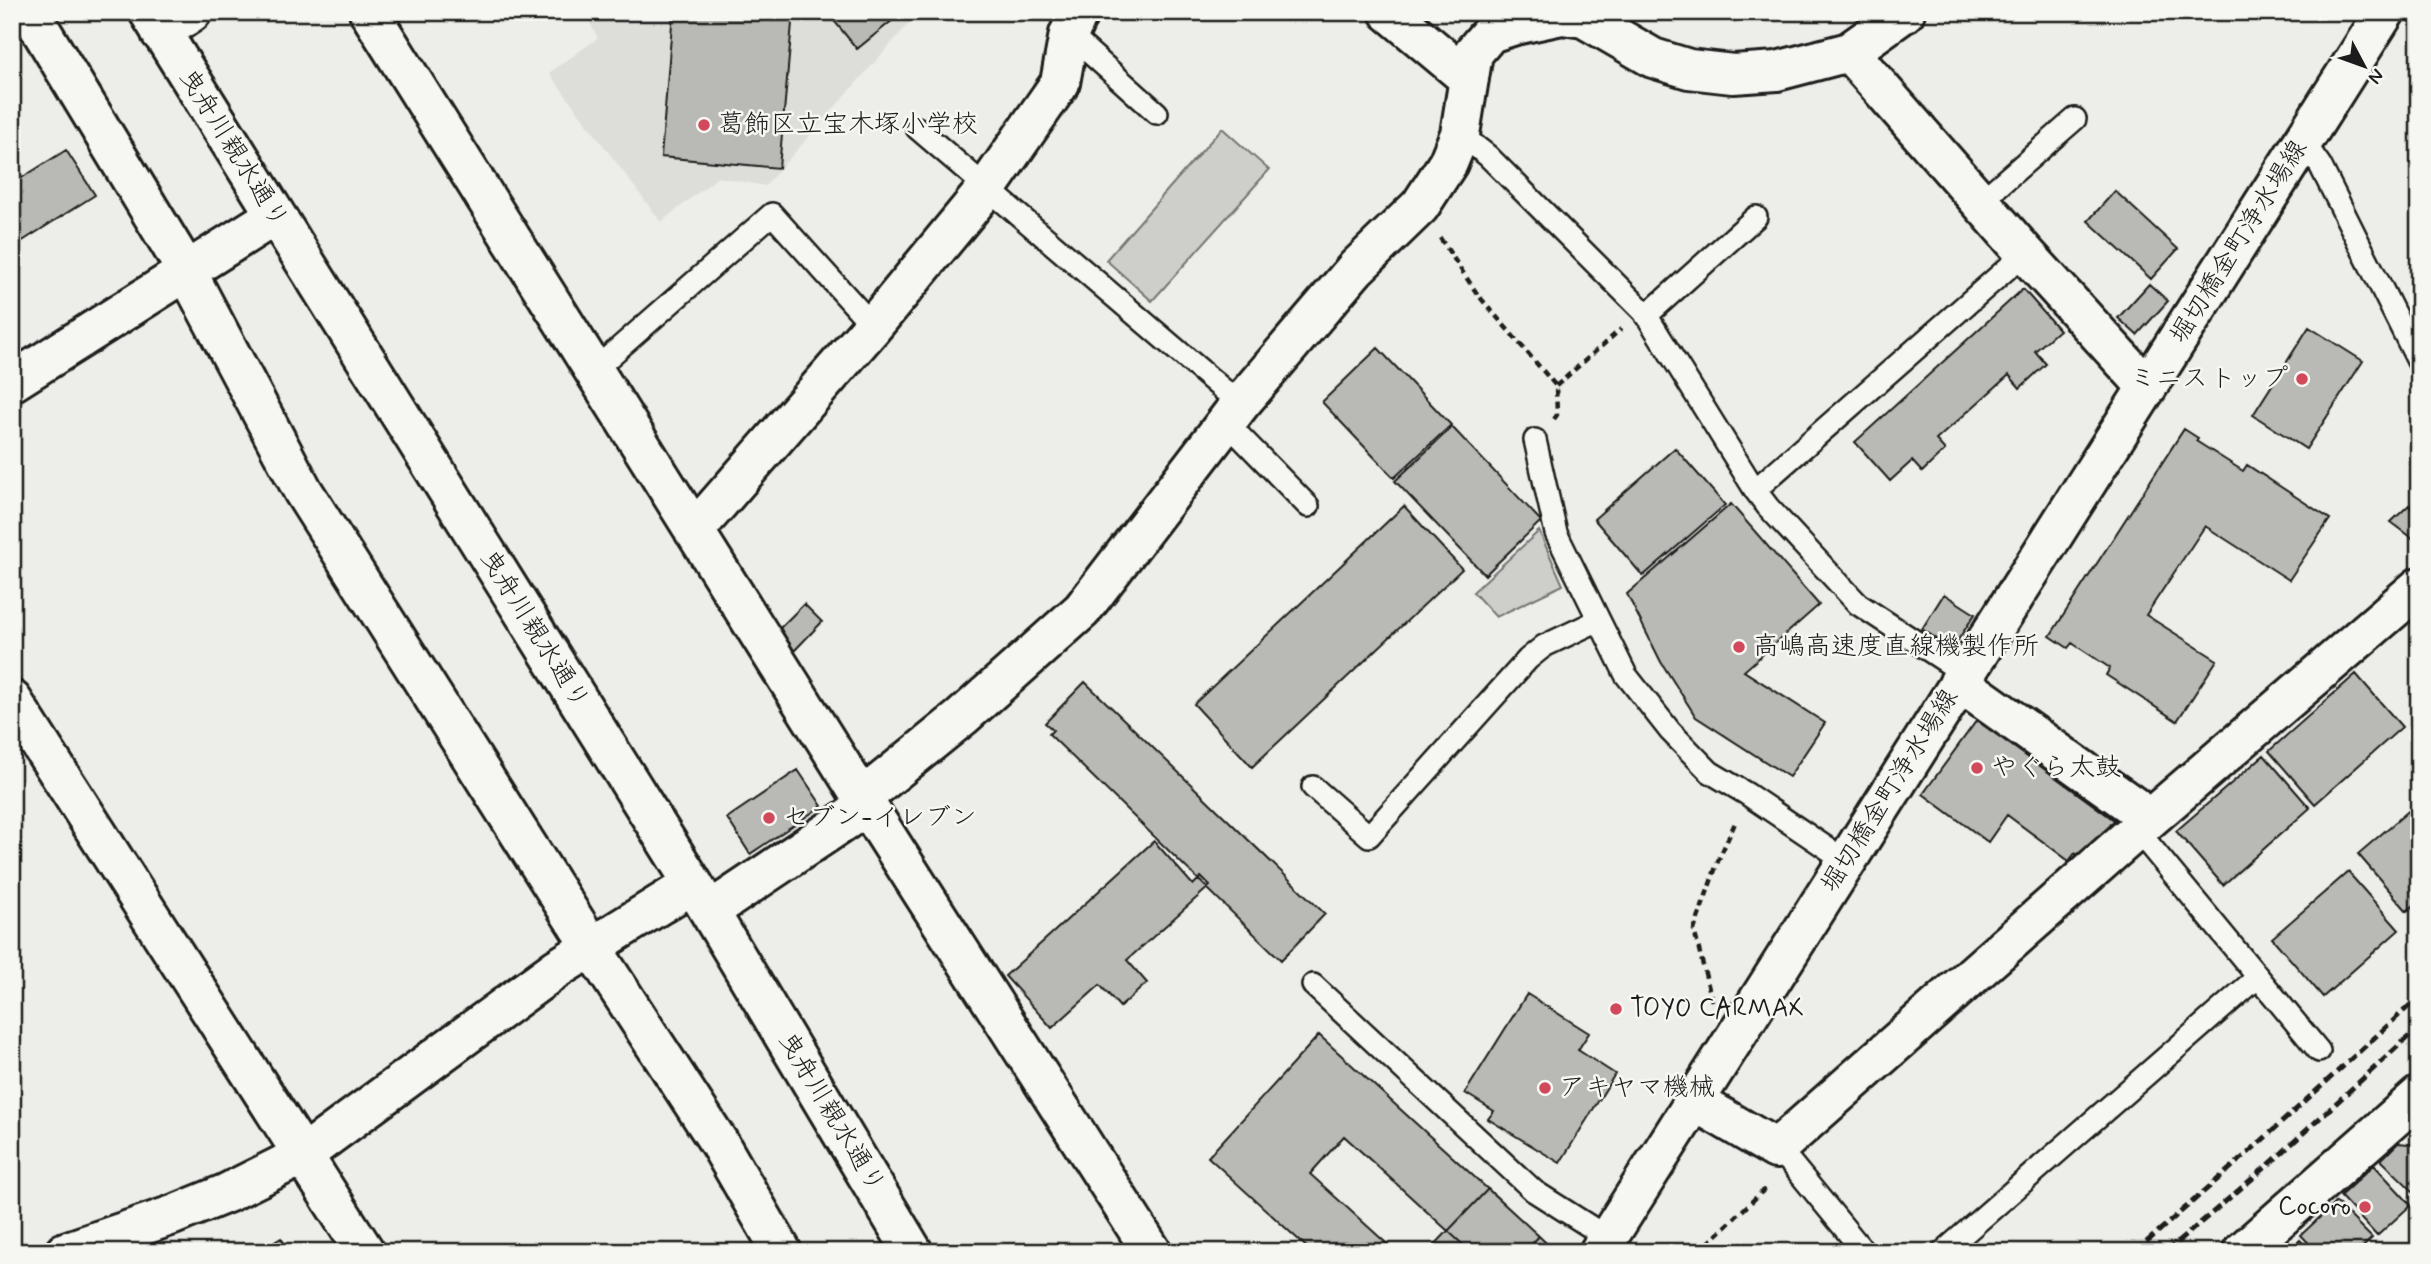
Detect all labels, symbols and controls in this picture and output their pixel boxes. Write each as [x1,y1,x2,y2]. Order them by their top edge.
north arrow [2330,32,2400,102]
street label: 曳舟川親水通り [170,63,296,235]
text: N [2362,63,2389,89]
place label: 葛飾区立宝木塚小学校 [718,108,978,142]
marker: 葛飾区立宝木塚小学校 [696,117,712,133]
street label: 堀切橋金町浄水場線 [2163,134,2315,350]
place label: ミニストップ [2129,362,2288,396]
marker: ミニストップ [2294,371,2310,387]
street label: 曳舟川親水通り [471,544,597,716]
place label: 高嶋高速度直線機製作所 [1753,630,2039,664]
marker: 高嶋高速度直線機製作所 [1731,639,1747,655]
street label: 堀切橋金町浄水場線 [1814,683,1966,899]
place label: やぐら太鼓 [1991,751,2121,785]
marker: やぐら太鼓 [1969,760,1985,776]
place label: セブン-イレブン [783,801,977,835]
marker: セブン-イレブン [761,810,777,826]
place label: TOYO CARMAX [1630,992,1804,1026]
marker: TOYO CARMAX [1608,1001,1624,1017]
street label: 曳舟川親水通り [770,1026,892,1200]
place label: アキヤマ機械 [1559,1071,1715,1105]
marker: アキヤマ機械 [1537,1080,1553,1096]
place label: Cocoro [2278,1190,2351,1224]
marker: Cocoro [2357,1199,2373,1215]

